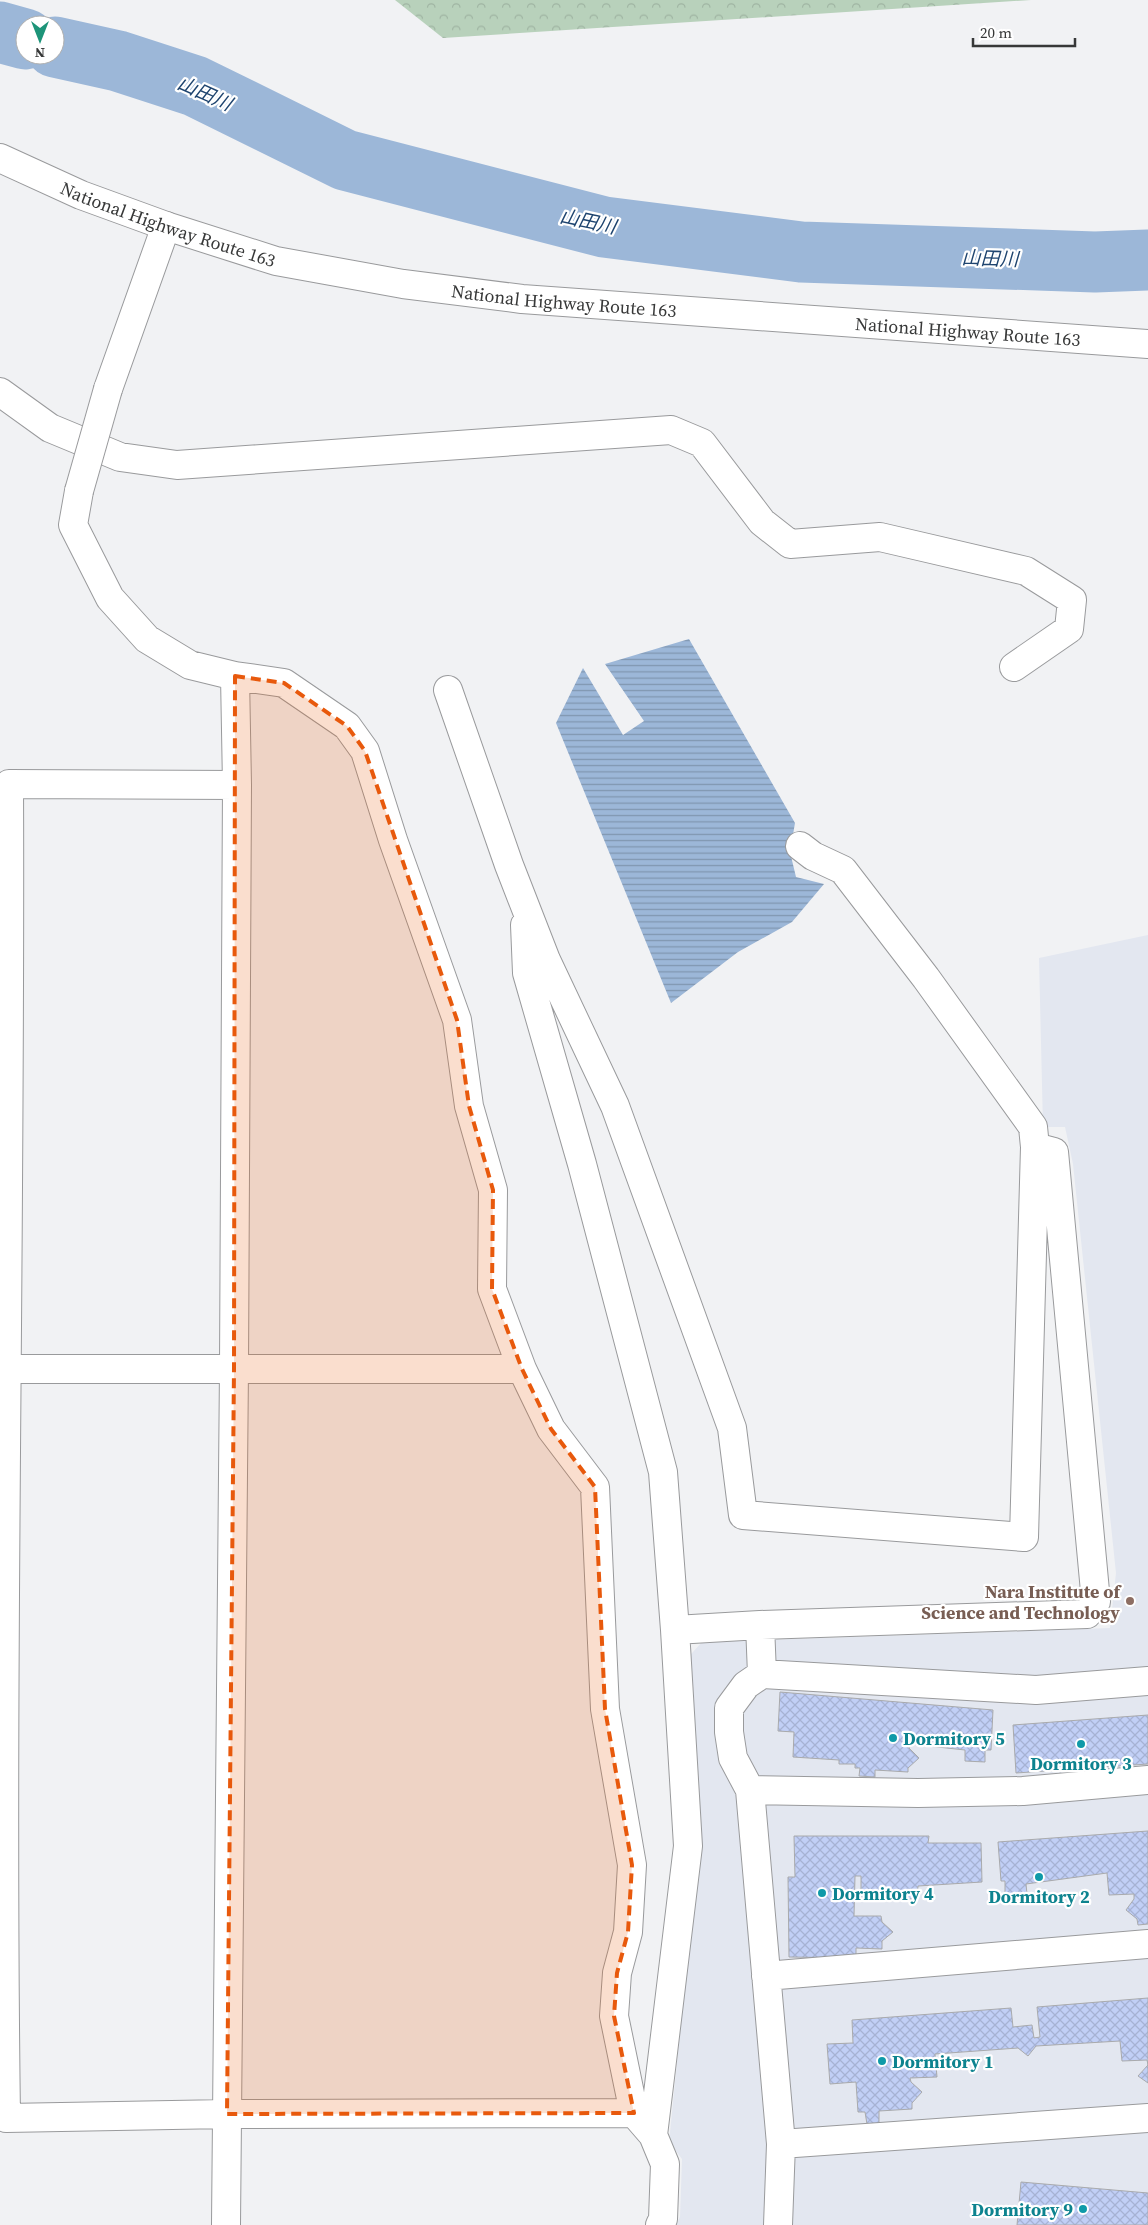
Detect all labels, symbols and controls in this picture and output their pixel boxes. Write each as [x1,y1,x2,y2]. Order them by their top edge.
north arrow [15,15,65,65]
scale bar [973,15,1076,47]
text: 20 m [980,22,1012,43]
text: N [35,43,45,63]
water label: 山田川 [174,70,238,117]
street label: National Highway Route 163 [57,175,279,273]
water label: 山田川 [557,202,621,240]
water label: 山田川 [961,244,1021,272]
street label: National Highway Route 163 [450,278,677,323]
street label: National Highway Route 163 [854,310,1081,352]
place label: Nara Institute of Science and Technology [921,1579,1122,1625]
marker: Nara Institute of Science and Technology [1124,1595,1136,1607]
place label: Dormitory 5 [903,1726,1005,1751]
marker: Dormitory 5 [887,1732,899,1744]
marker: Dormitory 3 [1075,1738,1087,1750]
place label: Dormitory 3 [1030,1751,1132,1776]
marker: Dormitory 2 [1033,1871,1045,1883]
place label: Dormitory 4 [832,1881,934,1906]
place label: Dormitory 2 [988,1884,1090,1909]
marker: Dormitory 4 [816,1887,828,1899]
place label: Dormitory 1 [892,2049,994,2074]
marker: Dormitory 1 [876,2055,888,2067]
place label: Dormitory 9 [971,2197,1073,2222]
marker: Dormitory 9 [1077,2203,1089,2215]

